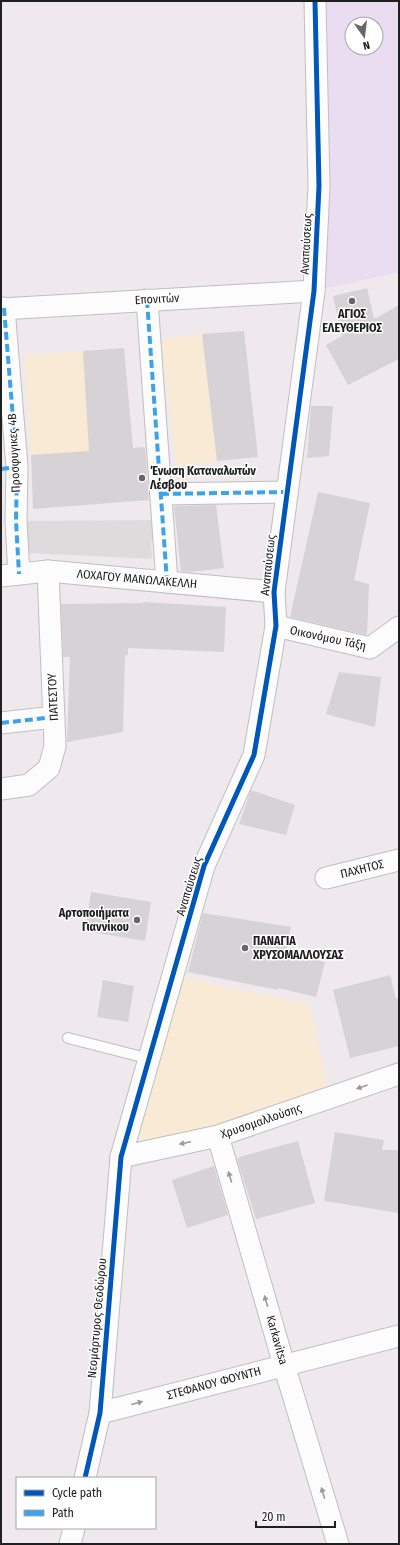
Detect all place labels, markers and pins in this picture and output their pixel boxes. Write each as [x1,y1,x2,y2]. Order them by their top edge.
marker: ΑΓΙΟΣ ΕΛΕΥΘΕΡΙΟΣ [347,296,357,306]
place label: ΑΓΙΟΣ ΕΛΕΥΘΕΡΙΟΣ [322,307,382,335]
place label: Ένωση Καταναλωτών Λέσβου [149,463,256,492]
marker: Ένωση Καταναλωτών Λέσβου [137,473,147,483]
place label: Αρτοποιήματα Γιαννίκου [58,906,129,934]
marker: Αρτοποιήματα Γιαννίκου [132,915,142,925]
place label: ΠΑΝΑΓΙΑ ΧΡΥΣΟΜΑΛΛΟΥΣΑΣ [252,934,344,962]
marker: ΠΑΝΑΓΙΑ ΧΡΥΣΟΜΑΛΛΟΥΣΑΣ [240,943,250,953]

